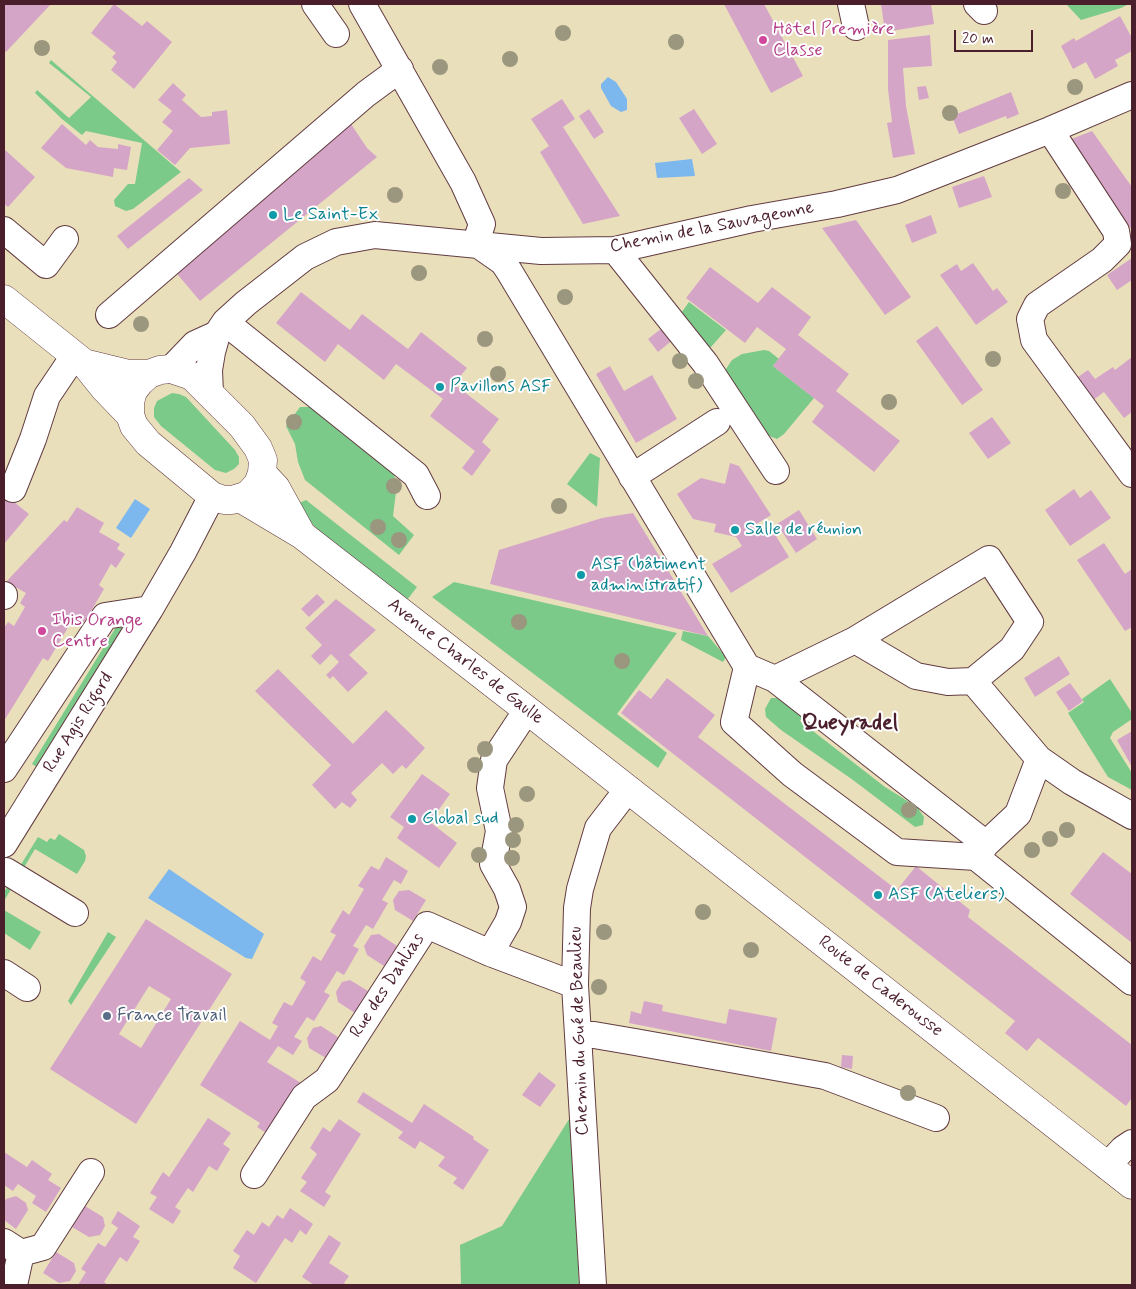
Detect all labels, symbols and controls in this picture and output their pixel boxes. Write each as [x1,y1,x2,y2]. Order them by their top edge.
place label: Hôtel Première Classe [773,19,894,62]
scale bar [956,20,1035,52]
text: 20 m [962,29,994,49]
marker: Hôtel Première Classe [757,34,769,46]
street label: Chemin de la Sauvageonne [608,198,816,258]
place label: Le Saint-Ex [283,204,379,226]
marker: Le Saint-Ex [267,209,279,221]
place label: Pavillons ASF [450,376,551,398]
marker: Pavillons ASF [434,381,446,393]
place label: Salle de réunion [745,519,862,541]
marker: Salle de réunion [729,524,741,536]
place label: ASF (bâtiment administratif) [591,554,706,596]
marker: ASF (bâtiment administratif) [575,569,587,581]
street label: Avenue Charles de Gaulle [383,594,547,730]
place label: Ibis Orange Centre [52,610,143,652]
marker: Ibis Orange Centre [36,625,48,637]
street label: Rue Agis Rigord [39,669,119,777]
district label: Queyradel [802,711,898,737]
place label: Global sud [422,808,498,830]
marker: Global sud [406,813,418,825]
place label: ASF (Ateliers) [888,884,1004,906]
marker: ASF (Ateliers) [872,889,884,901]
street label: Chemin du Gué de Beaulieu [566,926,594,1136]
street label: Rue des Dahlias [346,930,430,1042]
street label: Route de Caderousse [813,932,947,1042]
place label: France Travail [117,1005,227,1027]
marker: France Travail [101,1010,113,1022]

